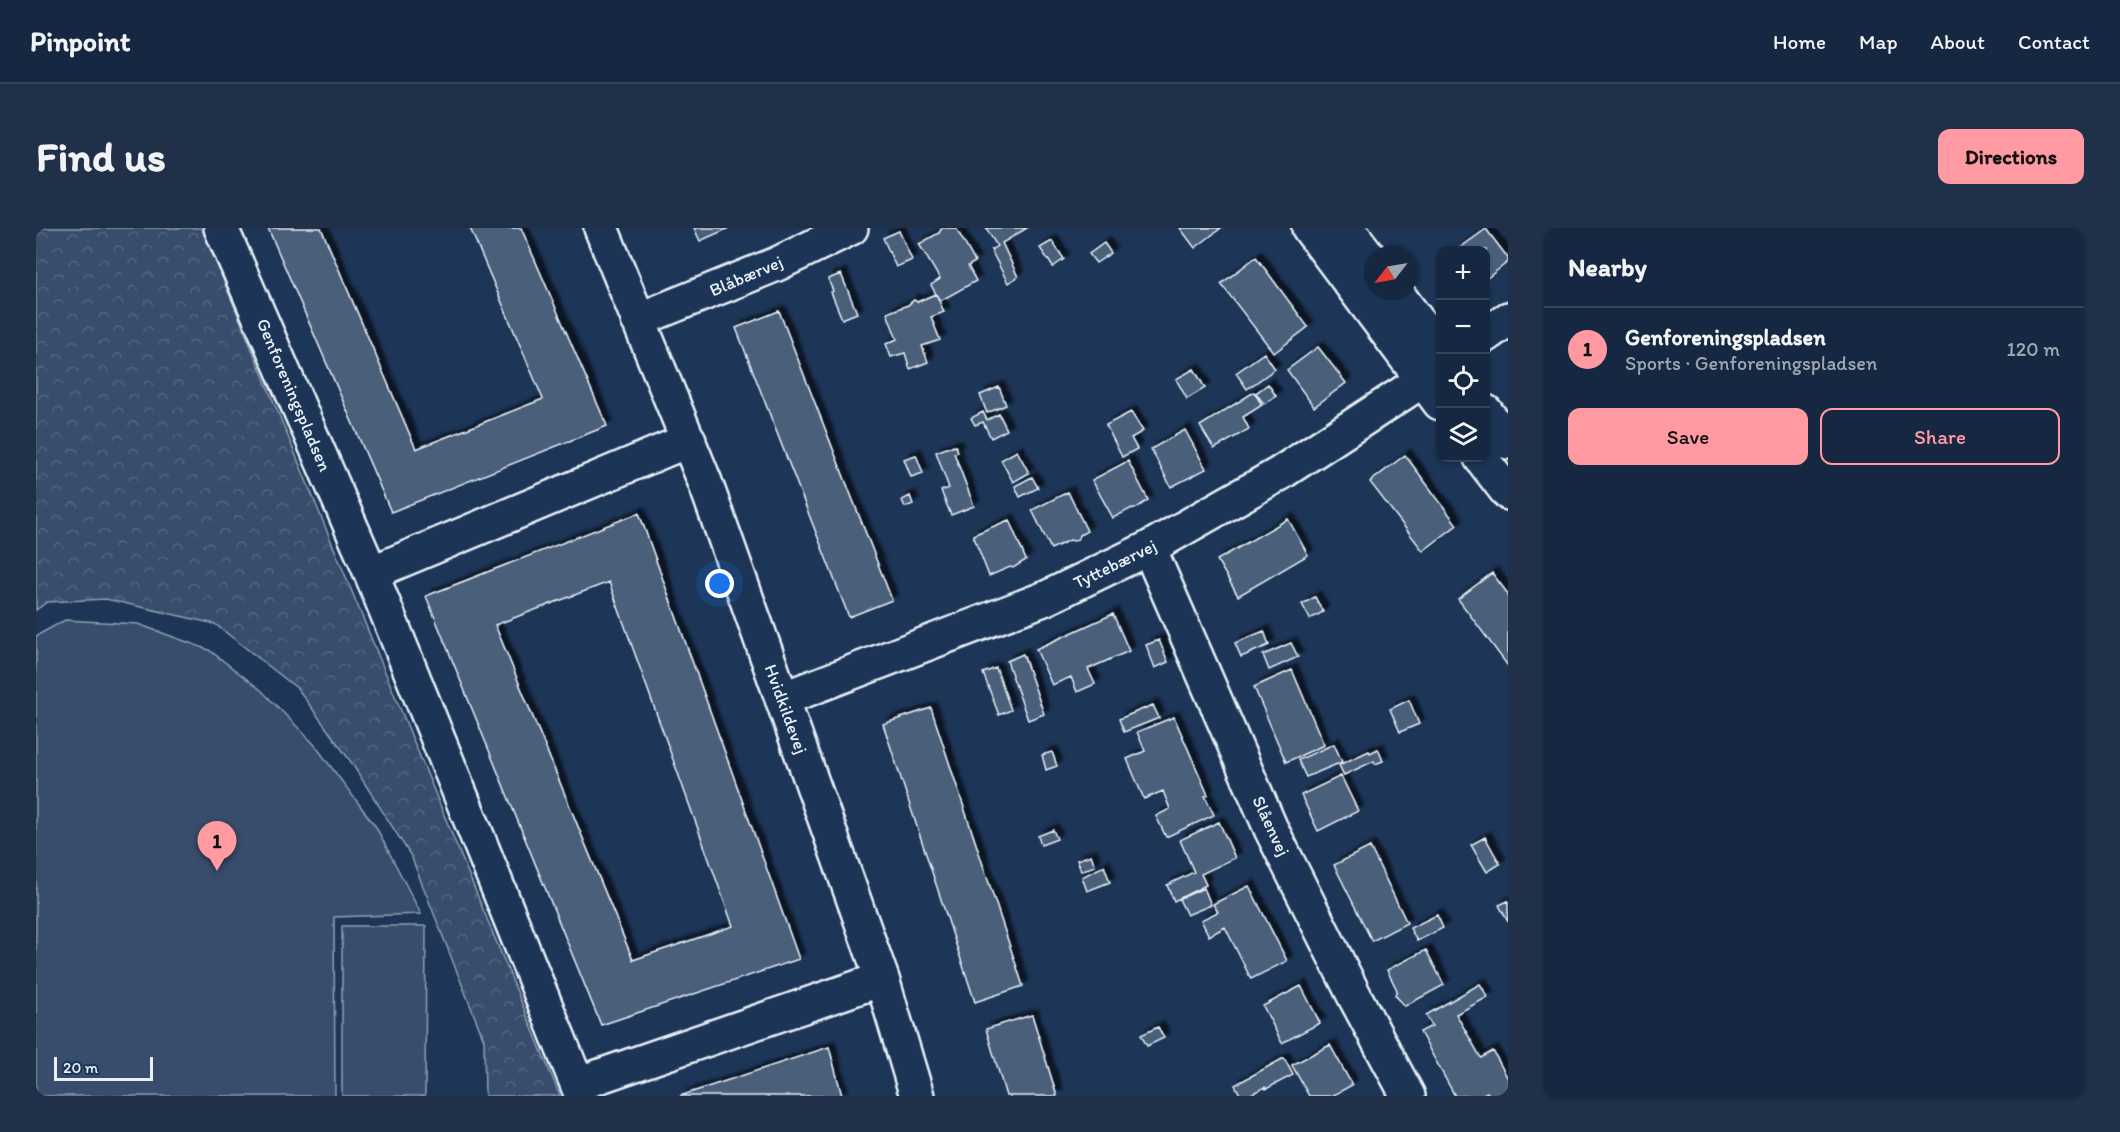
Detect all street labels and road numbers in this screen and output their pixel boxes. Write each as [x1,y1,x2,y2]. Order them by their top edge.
street label: Blåbærvej [706,251,786,301]
street label: Genforeningspladsen [252,315,336,475]
street label: Tyttebærvej [1070,534,1160,594]
street label: Hvidkildevej [760,661,812,757]
street label: Slåenvej [1247,792,1295,860]

